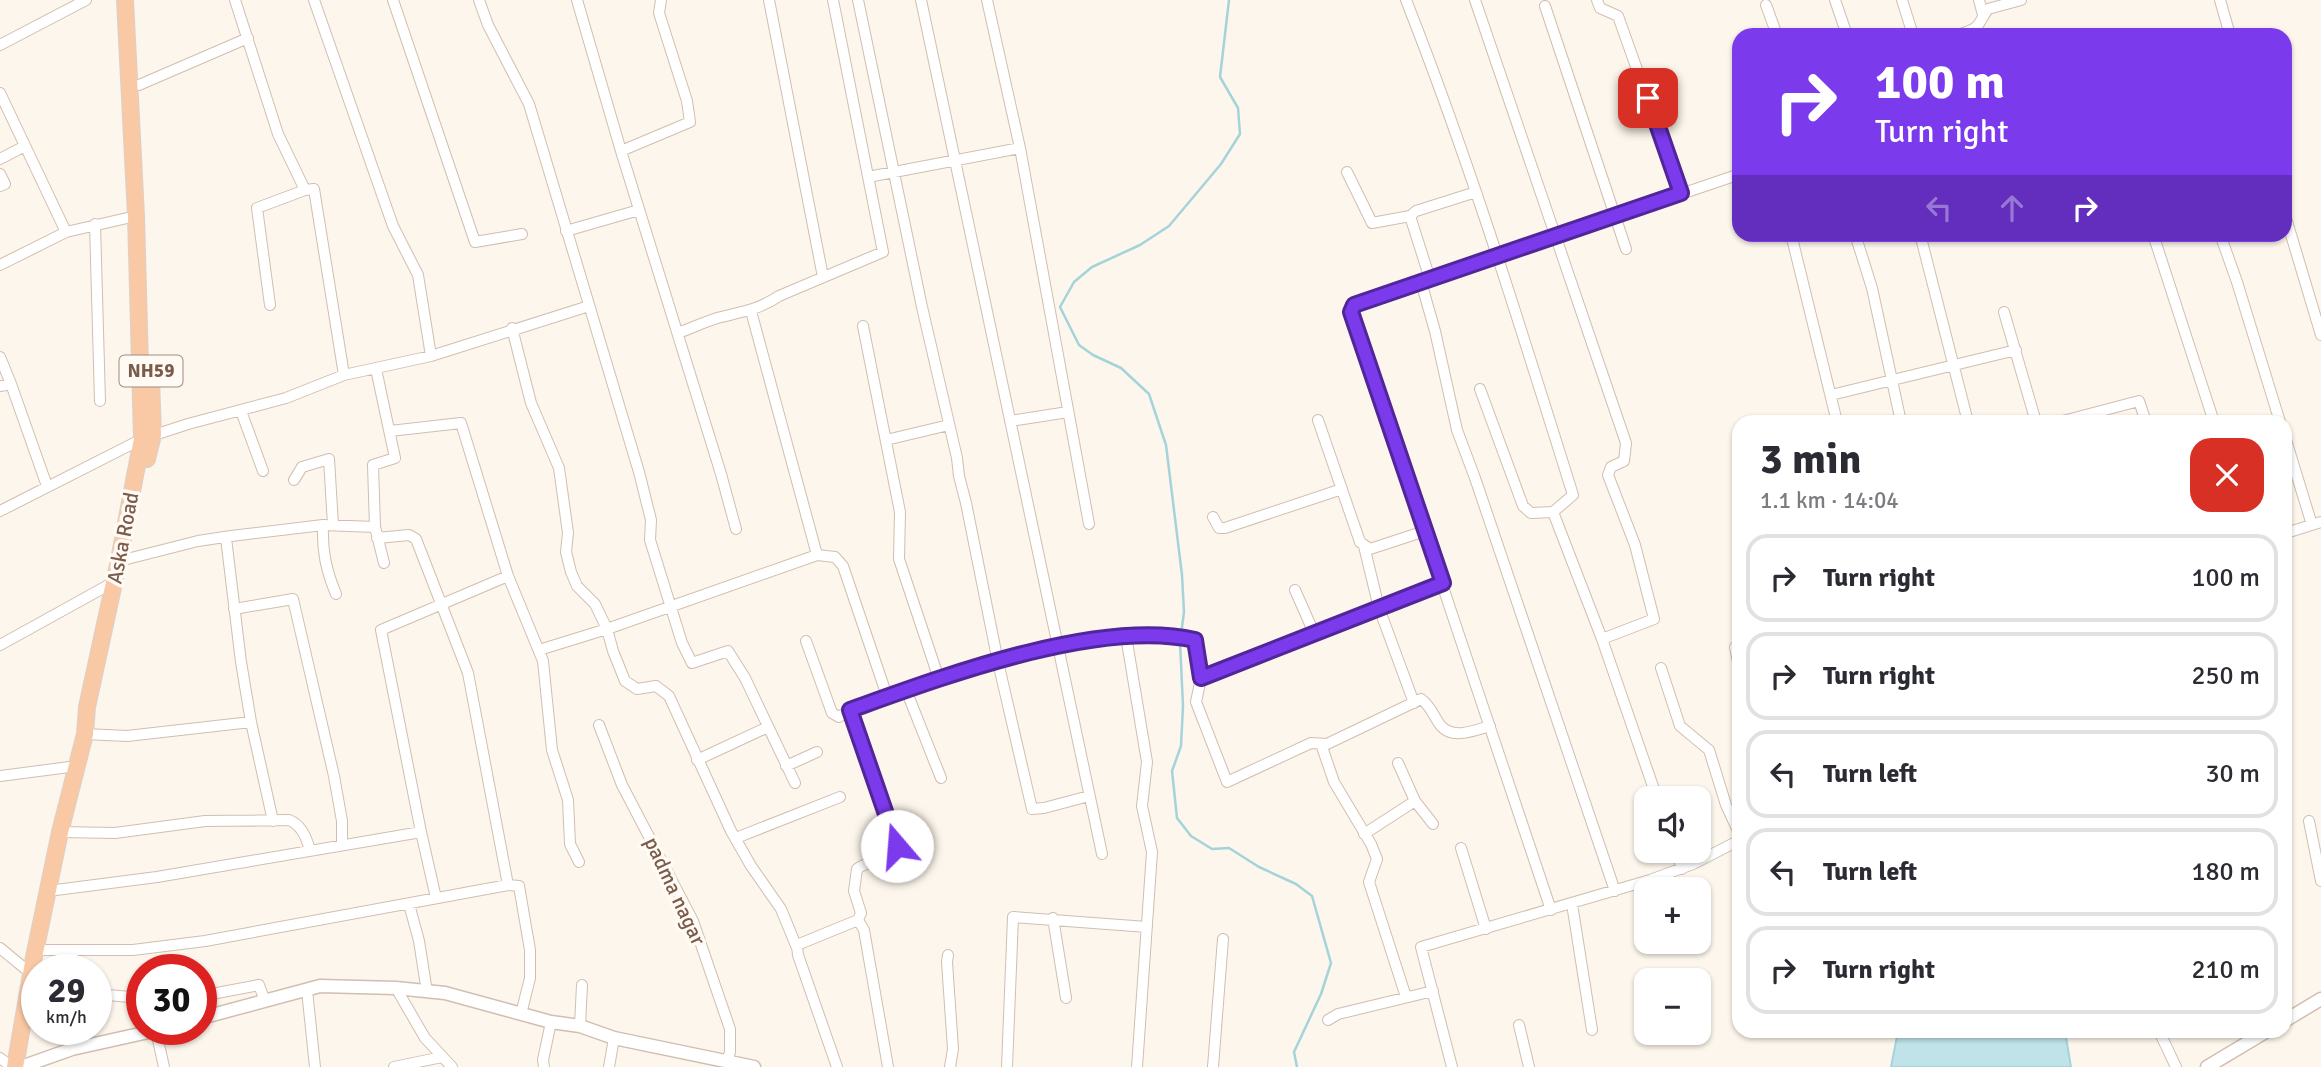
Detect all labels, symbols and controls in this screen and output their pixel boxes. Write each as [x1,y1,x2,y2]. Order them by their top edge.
text: 100 m [1875,52,2005,112]
icon: right [1760,56,1851,147]
pin [1618,68,1678,128]
icon: arrive [1629,79,1667,117]
text: Turn right [1875,112,2008,151]
icon: left [1920,189,1958,227]
icon: ahead [1993,189,2031,227]
icon: right [2066,189,2104,227]
road number: NH59 [120,356,182,386]
text: 3 min [1760,434,1861,485]
button: close [2190,438,2264,512]
text: 1.1 km · 14:04 [1760,486,1899,515]
street label: Aska Road [101,490,145,586]
icon: right [1764,559,1802,597]
text: Turn right [1823,562,1935,594]
text: 100 m [2191,562,2260,594]
icon: right [1764,657,1802,695]
text: Turn right [1823,660,1935,692]
text: 250 m [2191,660,2260,692]
icon: left [1764,755,1802,793]
text: Turn left [1823,758,1917,790]
text: 30 m [2205,758,2260,790]
map controls [1634,786,1711,1045]
button: sound [1634,786,1711,863]
position arrow [860,809,934,883]
street label: padma nagar [639,833,711,949]
icon: left [1764,853,1802,891]
text: Turn left [1823,856,1917,888]
text: 180 m [2191,856,2260,888]
button: + [1634,877,1711,954]
icon: right [1764,951,1802,989]
speed limit sign: 30 [126,954,217,1045]
text: Turn right [1823,954,1935,986]
text: 210 m [2191,954,2260,986]
button: − [1634,968,1711,1045]
text: 29 [48,969,85,1012]
text: km/h [46,1006,87,1028]

